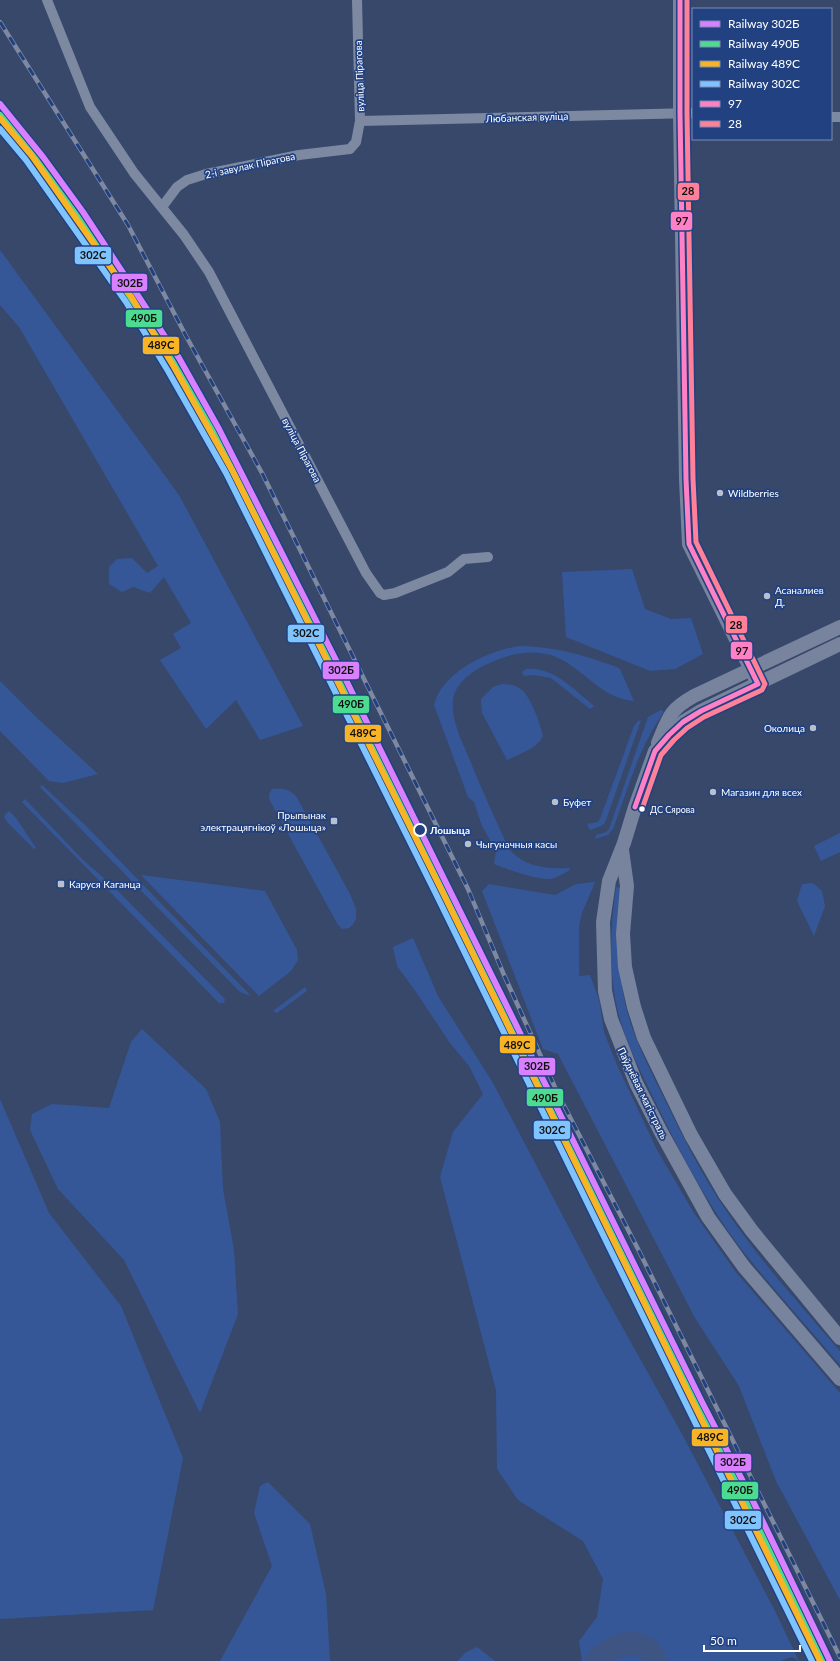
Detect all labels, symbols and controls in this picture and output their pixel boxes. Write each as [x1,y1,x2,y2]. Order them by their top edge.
legend [692,8,832,140]
text: Railway 302Б [728,16,800,31]
text: Railway 490Б [728,36,800,51]
street label: вуліца Пірагова [352,40,366,112]
text: Railway 489С [728,56,800,71]
text: Railway 302С [728,76,800,91]
text: 97 [728,96,742,111]
street label: Любанская вуліца [484,110,569,124]
text: 28 [728,116,742,131]
street label: 2-і завулак Пірагова [204,150,296,180]
line badge: 28 [677,182,700,201]
text: 28 [682,184,694,197]
line badge: 97 [670,211,693,231]
text: 97 [676,214,688,227]
line badge: 302С [74,246,112,265]
text: 302С [80,248,107,261]
line badge: 302Б [111,273,148,292]
text: 302Б [117,276,143,289]
line badge: 490Б [125,309,163,328]
text: 490Б [131,311,157,324]
line badge: 489С [142,336,180,355]
text: 489С [148,338,175,351]
street label: вуліца Пірагова [280,416,324,484]
place label: Wildberries [728,487,779,499]
marker: Wildberries [715,488,725,498]
place label: Асаналиев Д. [775,584,824,608]
marker: Асаналиев Д. [762,591,772,601]
line badge: 28 [725,615,748,634]
text: 28 [730,618,742,631]
line badge: 302С [287,624,325,643]
text: 302С [293,626,320,639]
line badge: 97 [730,641,753,660]
text: 97 [736,644,748,657]
line badge: 302Б [322,661,360,680]
text: 302Б [328,663,354,676]
line badge: 490Б [332,695,370,714]
text: 490Б [338,697,364,710]
place label: Околица [764,722,805,734]
marker: Околица [808,723,818,733]
line badge: 489С [344,724,382,743]
text: 489С [350,726,377,739]
place label: Магазин для всех [721,786,802,798]
marker: Магазин для всех [708,787,718,797]
place label: Буфет [563,796,591,808]
marker: Буфет [550,797,560,807]
marker: ДС Сярова [637,804,647,814]
place label: ДС Сярова [650,804,695,815]
place label: Прыпынак электрацягнікоў «Лошыца» [200,809,327,833]
marker: Прыпынак электрацягнікоў «Лошыца» [329,816,339,826]
marker: Лошыца [413,823,427,837]
place label: Лошыца [429,824,470,836]
place label: Чыгуначныя касы [476,838,557,850]
marker: Чыгуначныя касы [463,839,473,849]
place label: Каруся Каганца [69,878,141,890]
marker: Каруся Каганца [56,879,66,889]
line badge: 489С [499,1035,536,1054]
text: 489С [504,1038,531,1051]
street label: Паўднёвая магістраль [616,1045,671,1141]
line badge: 302Б [518,1057,556,1076]
text: 302Б [524,1059,550,1072]
line badge: 490Б [526,1088,564,1107]
text: 490Б [532,1091,558,1104]
line badge: 302С [533,1120,571,1140]
text: 302С [539,1123,566,1136]
line badge: 489С [691,1428,729,1447]
text: 489С [697,1430,724,1443]
line badge: 302Б [714,1453,752,1472]
text: 302Б [720,1455,746,1468]
line badge: 490Б [721,1481,759,1500]
text: 490Б [727,1483,753,1496]
line badge: 302С [724,1510,762,1530]
text: 302С [730,1513,757,1526]
scale bar [704,1627,800,1653]
text: 50 m [710,1633,737,1648]

